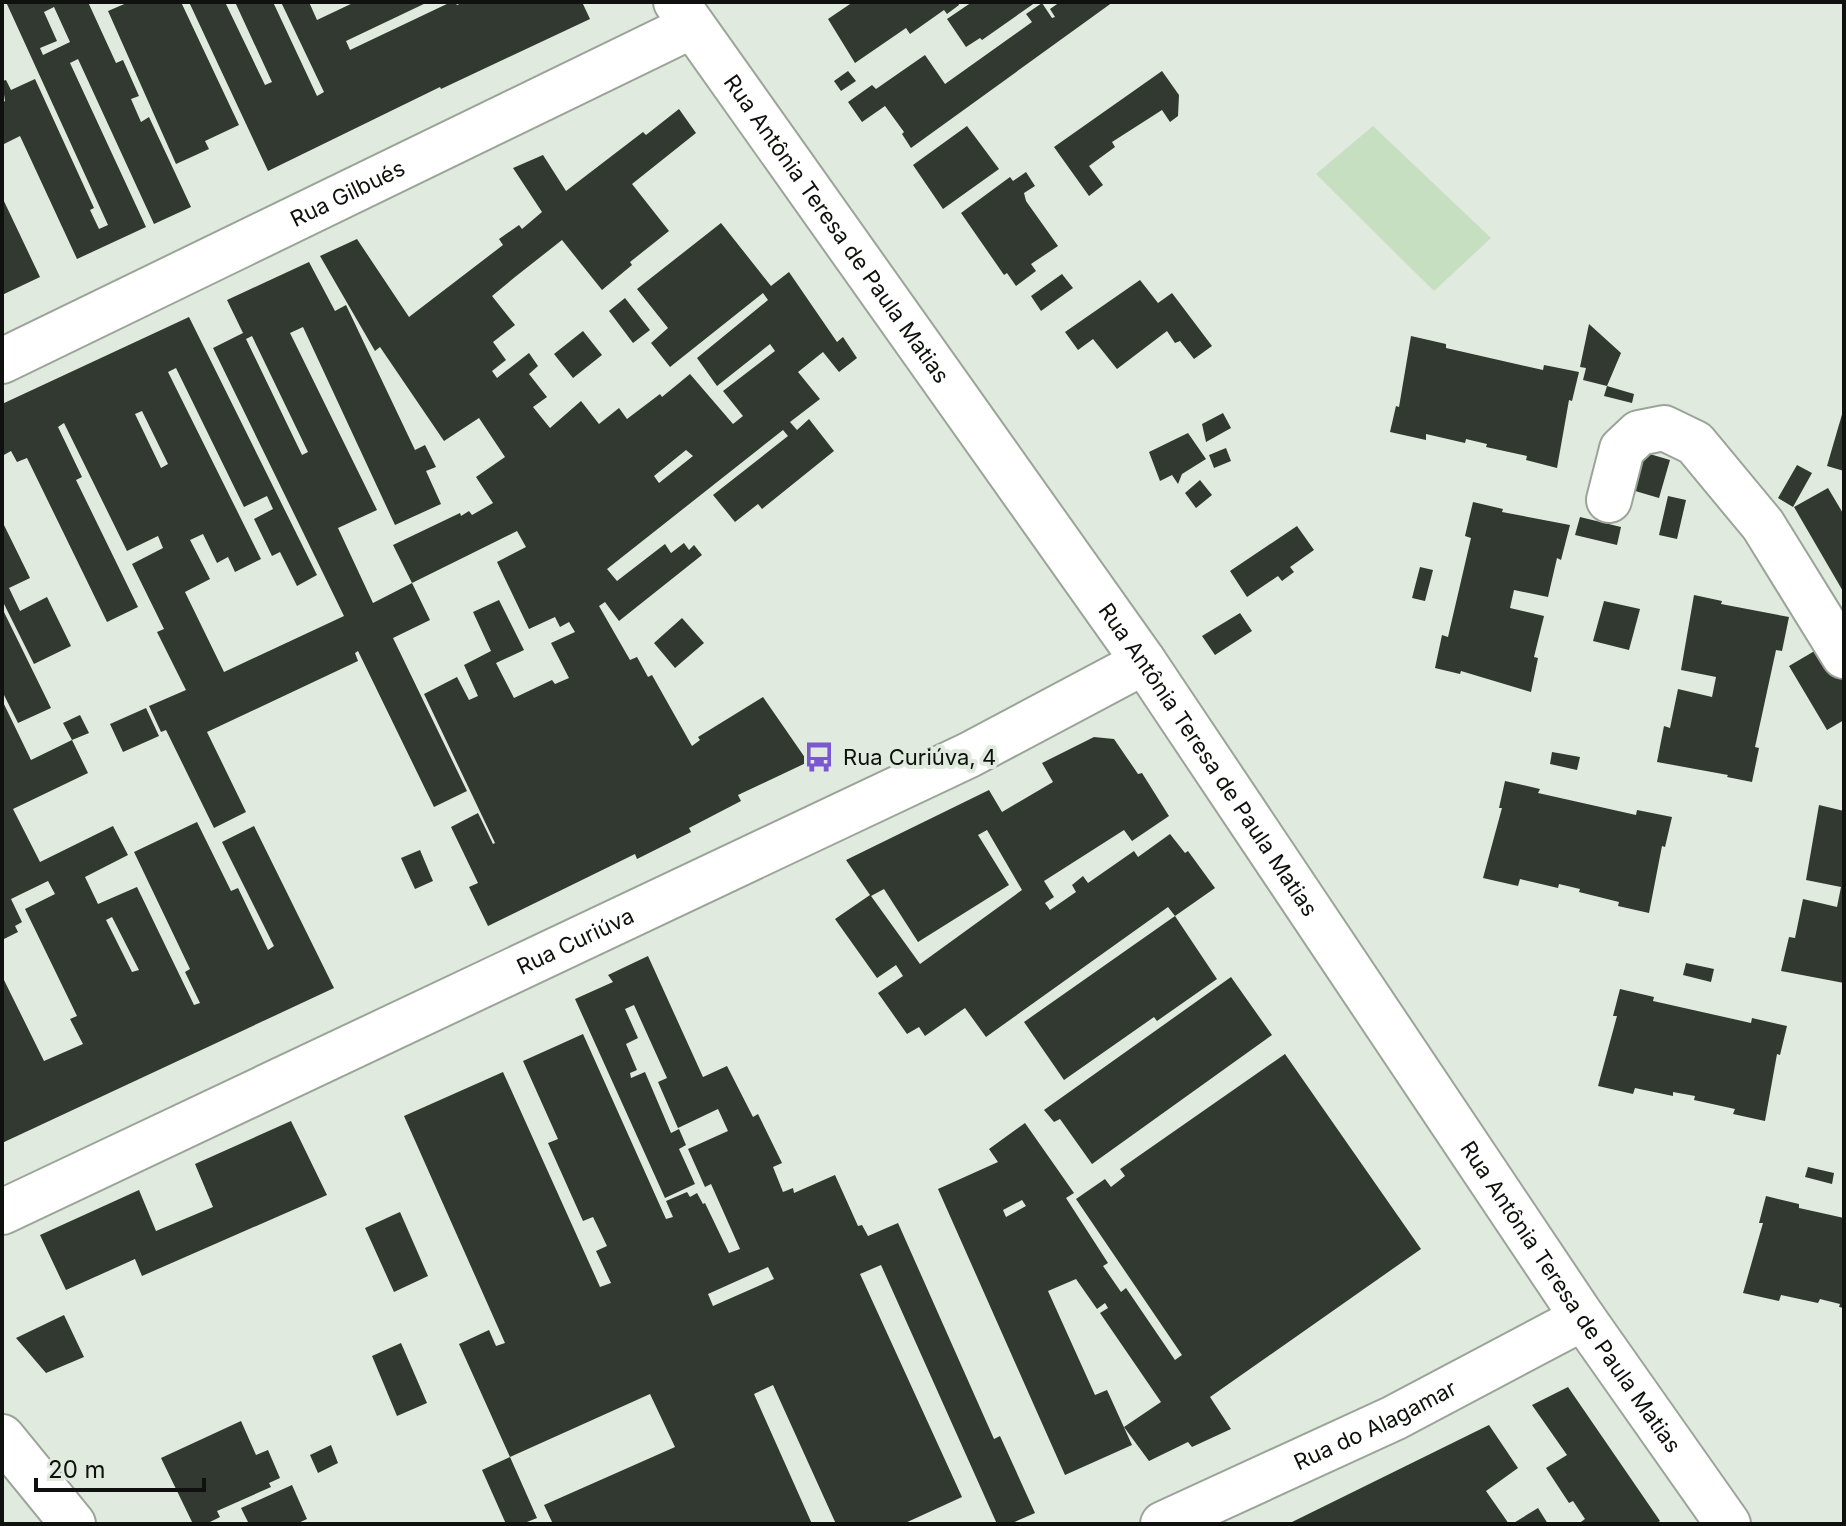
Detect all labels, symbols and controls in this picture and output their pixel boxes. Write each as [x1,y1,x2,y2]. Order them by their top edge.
street label: Rua Antônia Teresa de Paula Matias [719,70,955,388]
street label: Rua Gilbués [286,155,409,232]
street label: Rua Antônia Teresa de Paula Matias [1093,598,1323,921]
bus stop icon: Rua Curiúva, 4 [802,740,836,774]
place label: Rua Curiúva, 4 [843,744,996,770]
street label: Rua Curiúva [512,902,638,980]
street label: Rua Antônia Teresa de Paula Matias [1455,1136,1687,1458]
street label: Rua do Alagamar [1290,1374,1461,1475]
scale bar [36,1442,204,1492]
text: 20 m [48,1455,106,1484]

